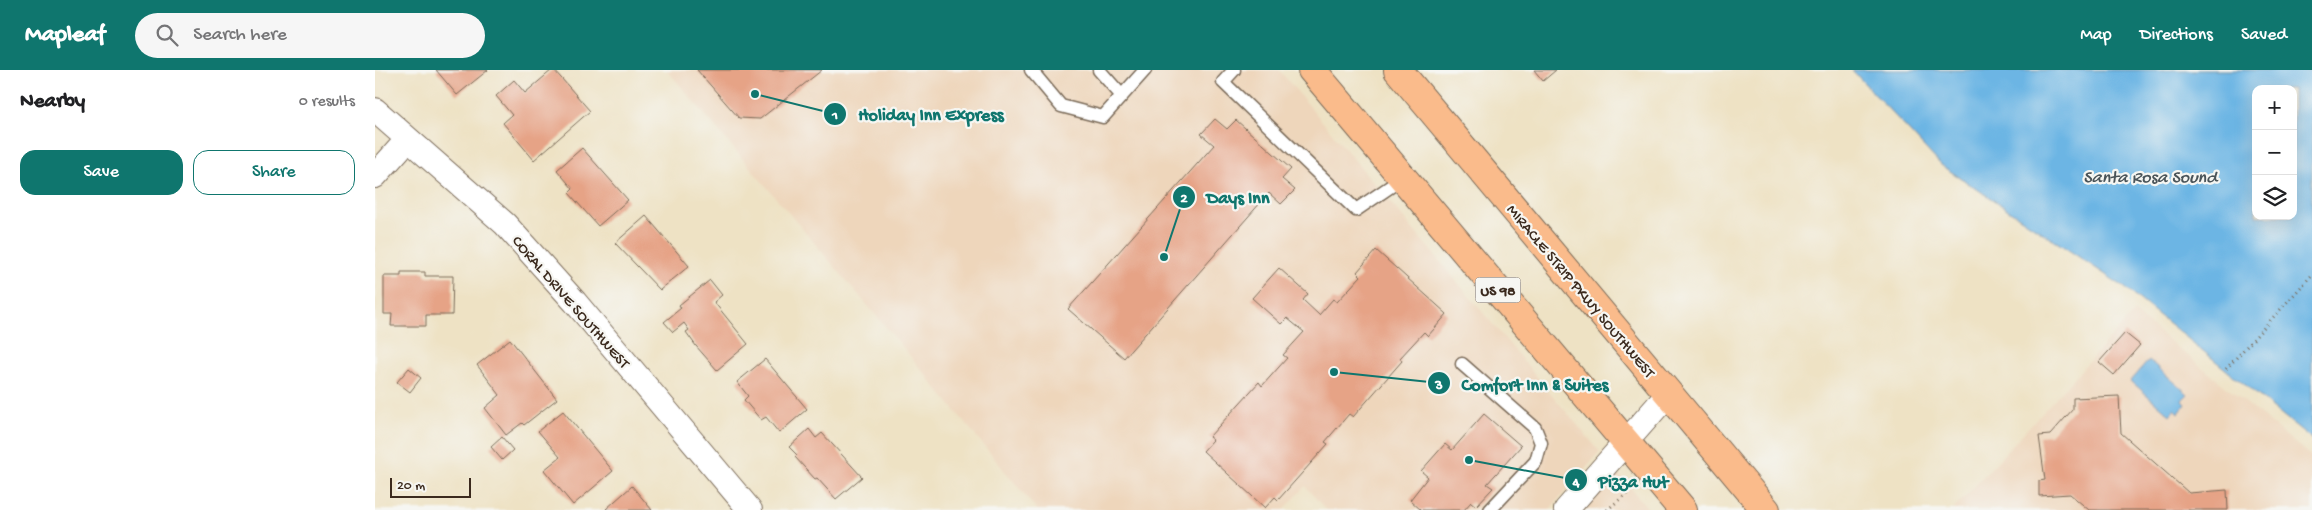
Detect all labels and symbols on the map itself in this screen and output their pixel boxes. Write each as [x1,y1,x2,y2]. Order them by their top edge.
callout: Holiday Inn Express [823,97,1013,130]
text: Holiday Inn Express [858,106,1005,127]
text: 1 [831,107,838,125]
water label: Santa Rosa Sound [2083,168,2219,189]
callout: Days Inn [1171,180,1279,213]
text: Days Inn [1205,189,1270,210]
text: 2 [1180,190,1188,208]
street label: MIRACLE STRIP PKWY SOUTHWEST [1501,202,1658,384]
street label: CORAL DRIVE SOUTHWEST [506,233,633,374]
road number: US 98 [1475,278,1521,302]
callout: Comfort Inn & Suites [1426,367,1618,400]
text: Comfort Inn & Suites [1461,376,1610,397]
text: 3 [1434,377,1443,395]
callout: Pizza Hut [1563,464,1678,497]
text: Pizza Hut [1597,473,1670,494]
text: 4 [1571,474,1580,492]
scale bar [390,475,471,498]

